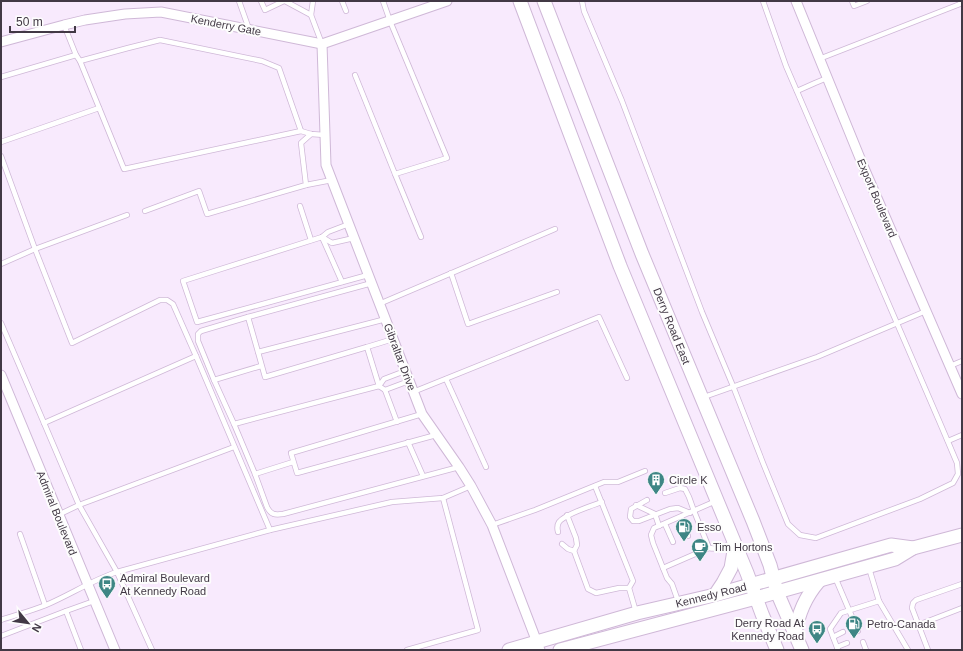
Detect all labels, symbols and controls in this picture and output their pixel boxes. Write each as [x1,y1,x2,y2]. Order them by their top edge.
scale bar [10,8,75,34]
street label: Kenderry Gate [190,12,262,38]
text: 50 m [16,15,43,29]
street label: Export Boulevard [855,157,899,239]
street label: Derry Road East [651,286,693,366]
street label: Gibraltar Drive [382,322,418,392]
street label: Admiral Boulevard [35,469,79,557]
building icon: Circle K [646,470,666,495]
place label: Circle K [669,474,708,486]
fuel station icon: Esso [674,517,694,542]
place label: Esso [697,521,721,533]
cafe icon: Tim Hortons [690,537,710,562]
place label: Tim Hortons [713,541,773,553]
place label: Admiral Boulevard At Kennedy Road [120,572,210,597]
bus stop icon: Admiral Boulevard At Kennedy Road [97,574,117,599]
street label: Kennedy Road [674,580,748,610]
north arrow [8,603,48,643]
fuel station icon: Petro-Canada [844,614,864,639]
place label: Derry Road At Kennedy Road [731,617,804,642]
place label: Petro-Canada [867,618,936,630]
bus stop icon: Derry Road At Kennedy Road [807,619,827,644]
text: N [30,621,44,634]

